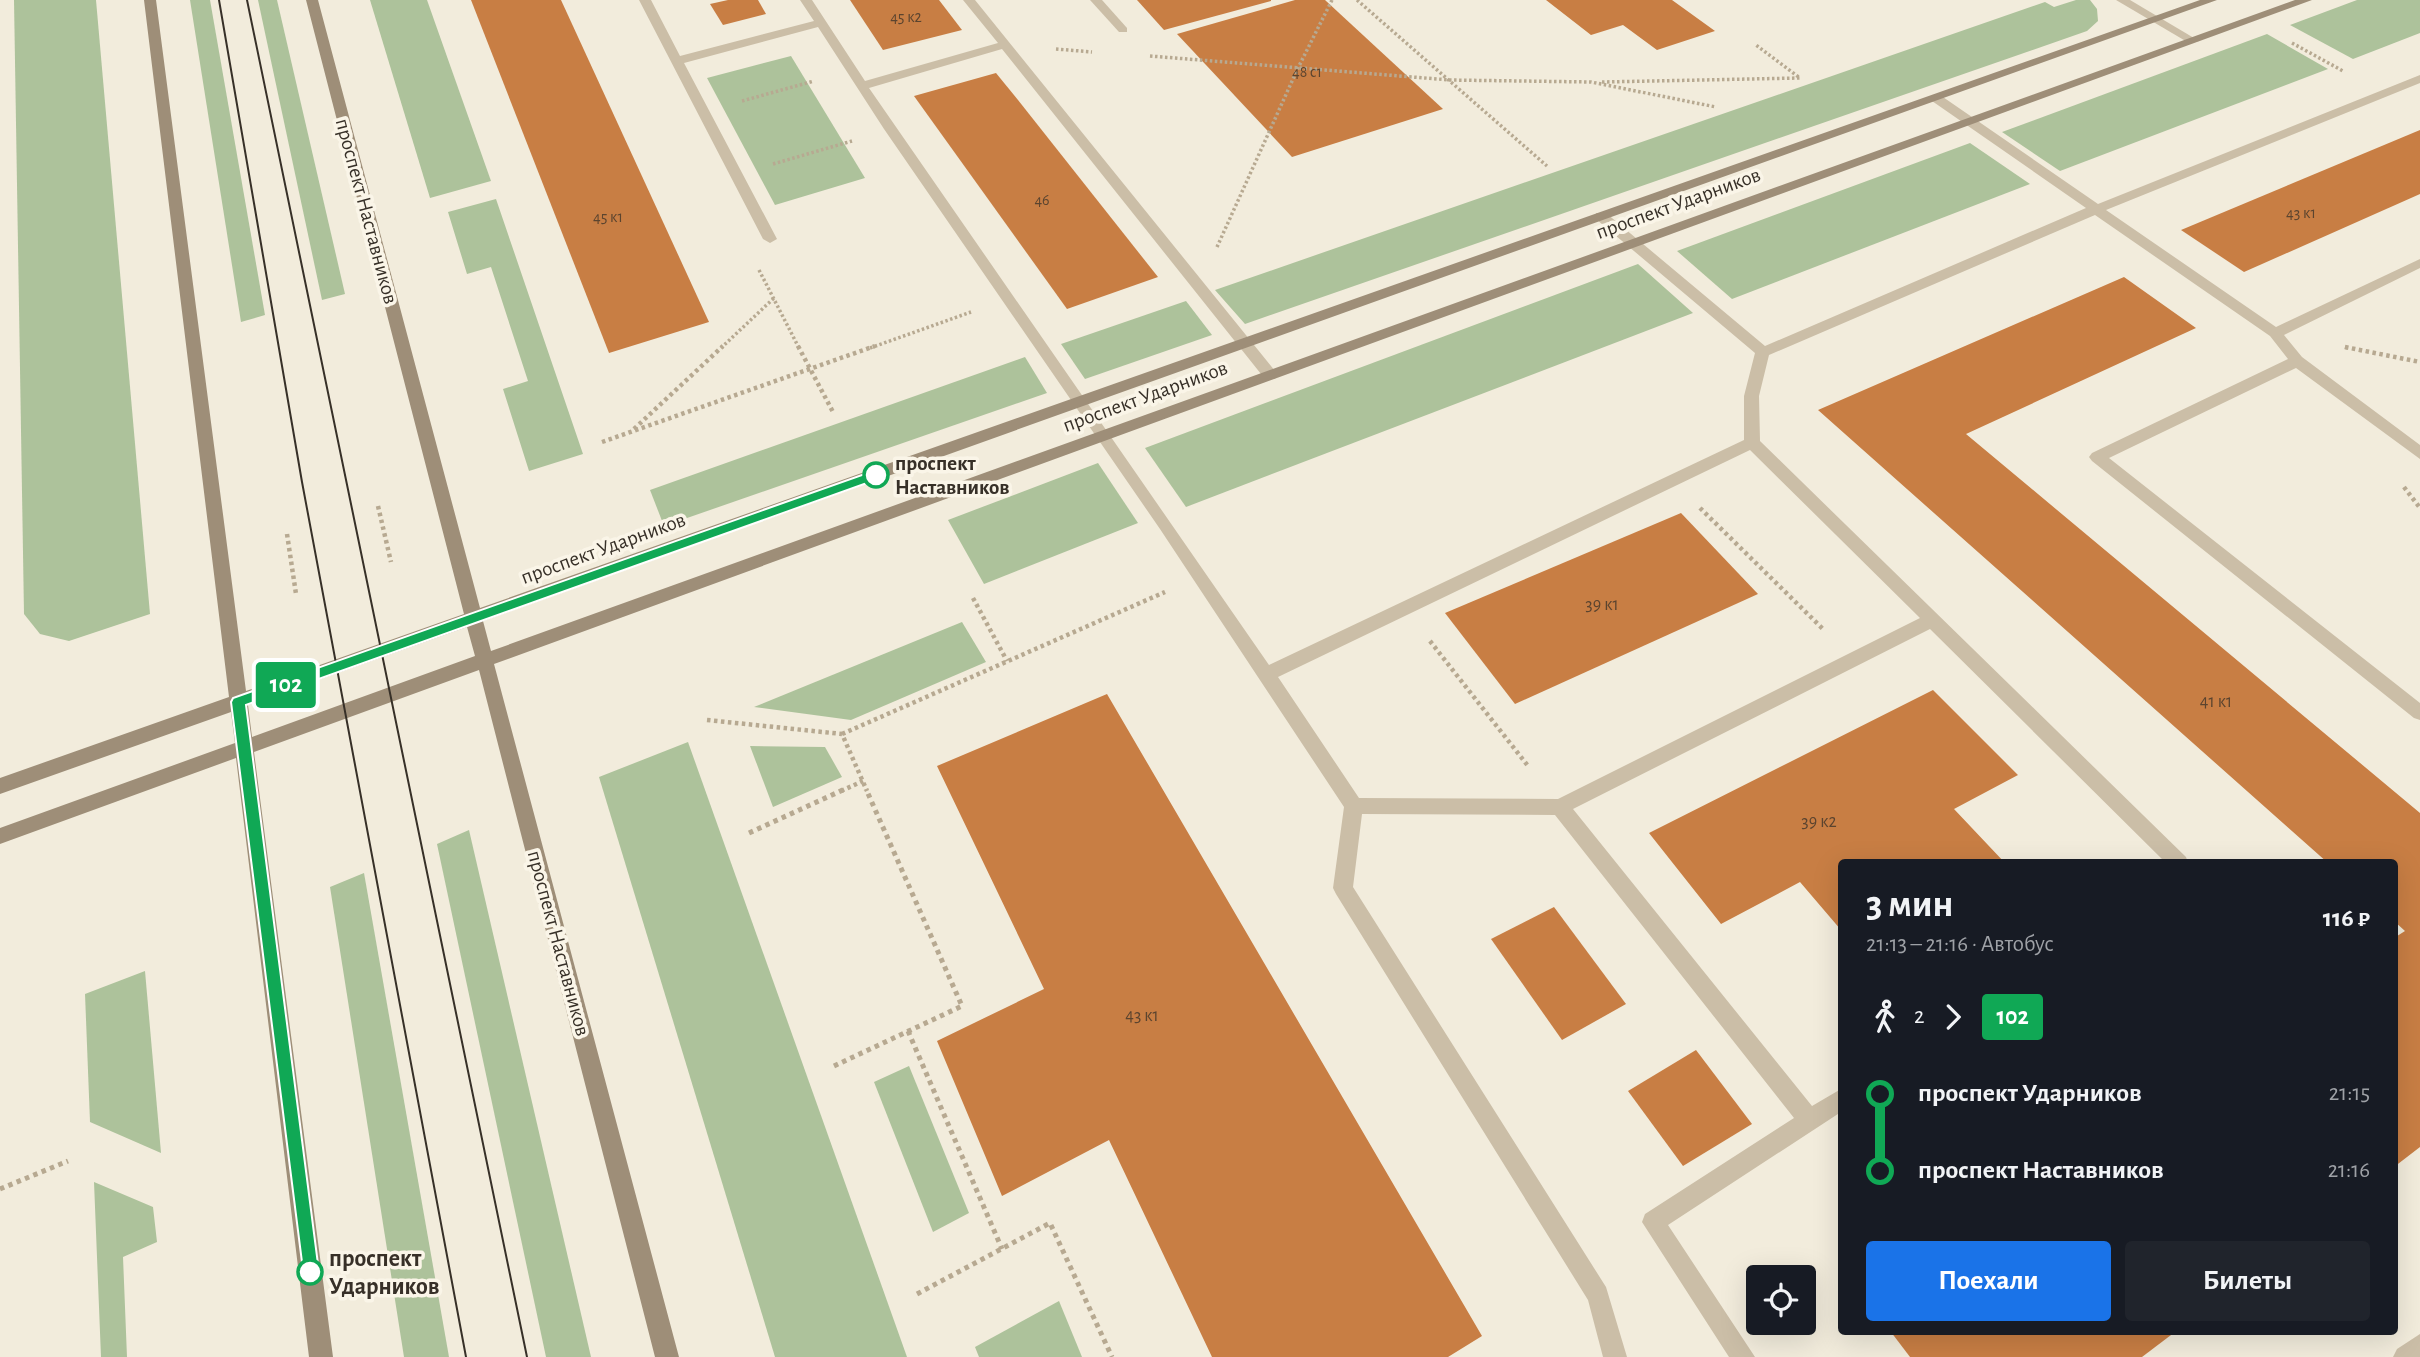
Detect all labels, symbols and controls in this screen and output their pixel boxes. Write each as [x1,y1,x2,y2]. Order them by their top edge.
house number: 45 к2 [890,9,922,25]
house number: 48 с1 [1292,64,1322,80]
street label: проспект Наставников [332,116,401,306]
street label: проспект Ударников [1593,164,1763,243]
house number: 46 [1034,192,1050,208]
house number: 43 к1 [2286,205,2316,221]
house number: 45 к1 [593,209,623,225]
street label: проспект Ударников [1060,357,1230,436]
place label: проспект Наставников [895,453,1009,498]
marker: проспект Наставников [863,462,889,488]
street label: проспект Ударников [518,509,688,588]
house number: 39 к1 [1585,596,1619,614]
line badge: 102 [246,662,326,708]
text: 102 [270,673,302,697]
house number: 41 к1 [2200,693,2232,711]
house number: 39 к2 [1801,813,1837,831]
street label: проспект Наставников [524,848,593,1038]
text: 3 мин [1866,886,1953,924]
text: 116 ₽ [2323,905,2370,931]
text: 21:13 – 21:16 · Автобус [1866,933,2054,956]
icon: walk [1866,998,1904,1036]
icon: forward [1934,998,1972,1036]
text: 2 [1914,1005,1924,1028]
text: 102 [1996,1005,2029,1029]
house number: 43 к1 [1125,1007,1159,1025]
text: проспект Ударников [1918,1080,2142,1106]
text: 21:15 [2329,1082,2370,1105]
text: проспект Наставников [1918,1157,2164,1183]
text: 21:16 [2328,1159,2370,1182]
button: Поехали [1866,1241,2111,1321]
button: Билеты [2125,1241,2370,1321]
place label: проспект Ударников [329,1247,439,1299]
marker: проспект Ударников [297,1259,323,1285]
map controls [1746,1265,1816,1335]
button: locate [1746,1265,1816,1335]

